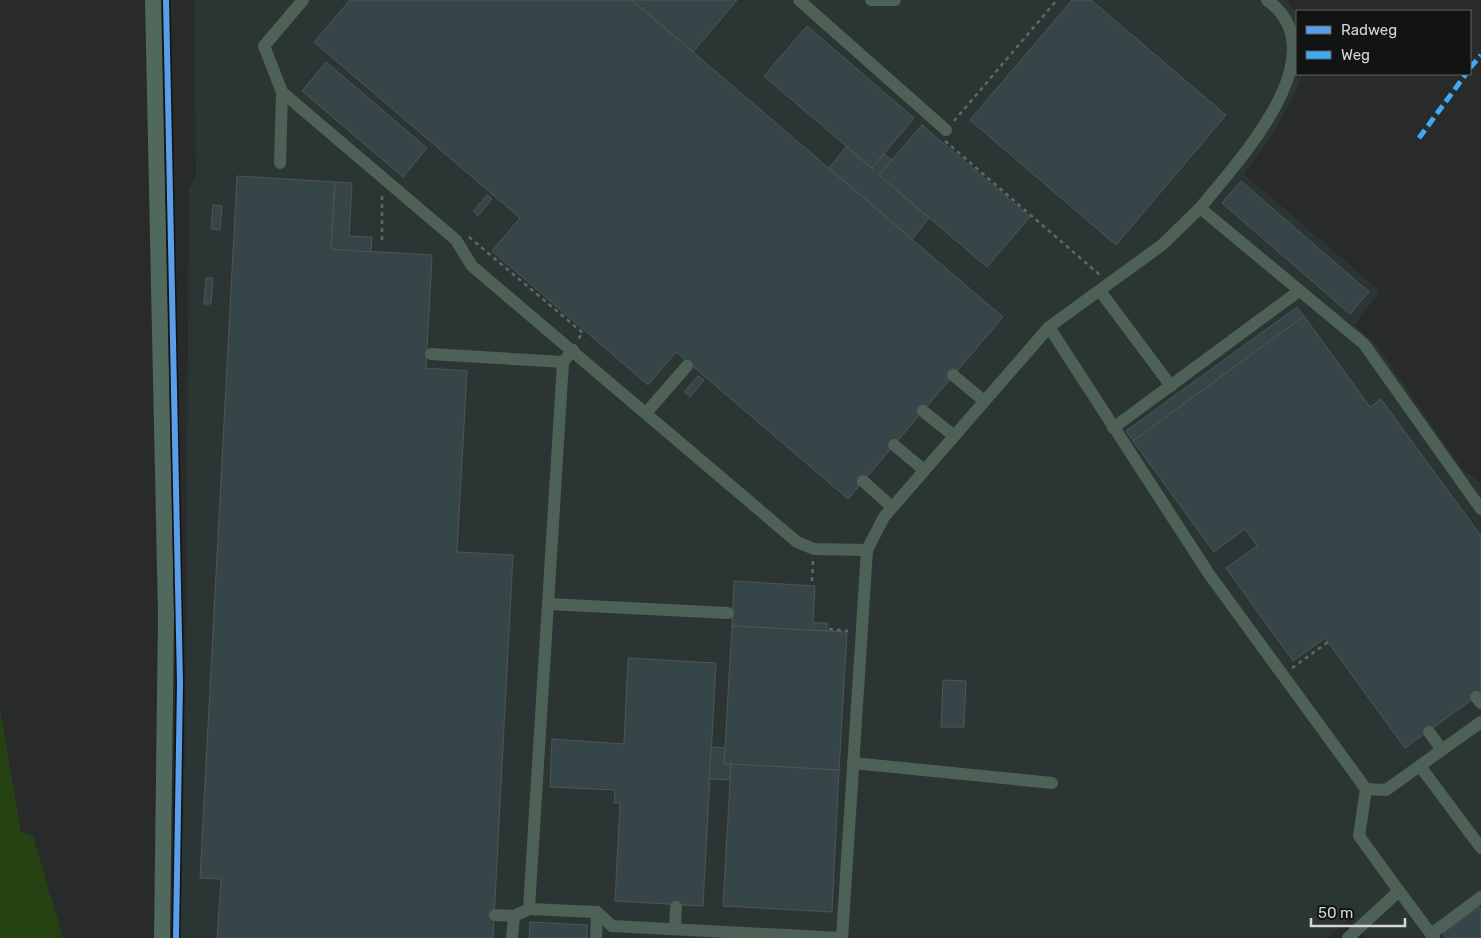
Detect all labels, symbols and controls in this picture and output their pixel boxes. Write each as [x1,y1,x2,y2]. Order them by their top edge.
legend [1296,10,1471,75]
text: Radweg [1341,21,1397,39]
text: Weg [1341,46,1370,64]
scale bar [1311,896,1405,928]
text: 50 m [1318,904,1353,922]

